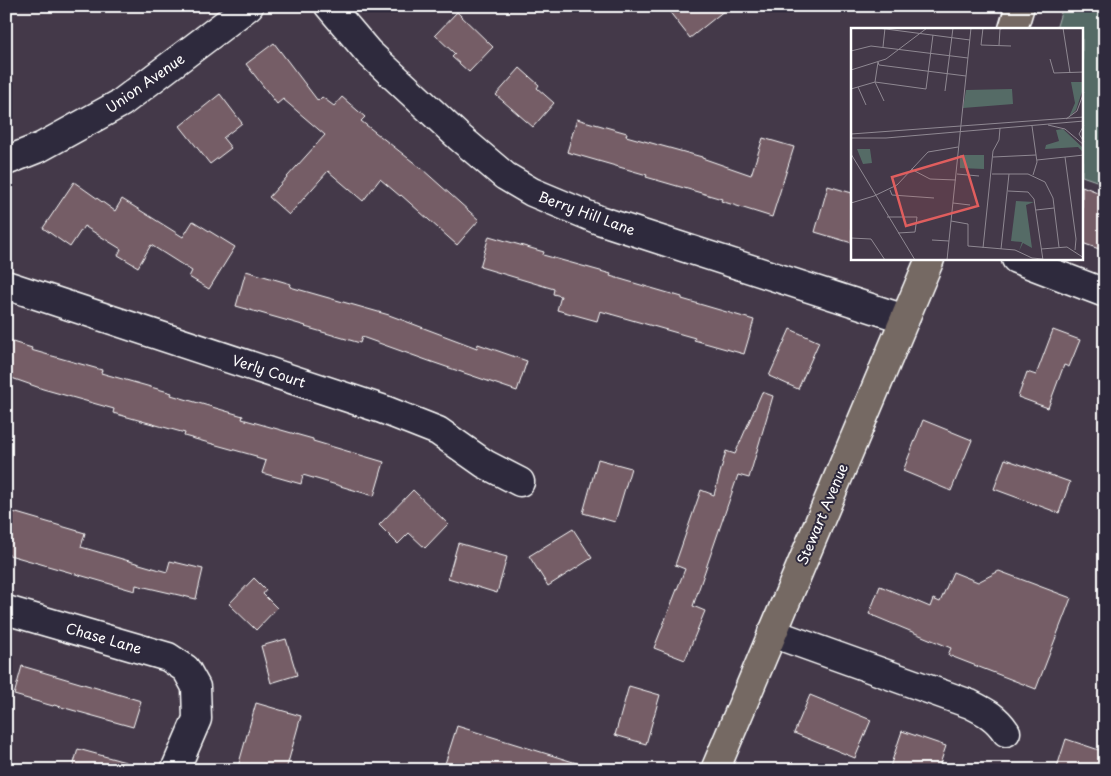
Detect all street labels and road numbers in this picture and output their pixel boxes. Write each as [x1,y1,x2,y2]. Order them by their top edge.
street label: Union Avenue [101,48,189,118]
street label: Berry Hill Lane [536,186,639,240]
street label: Verly Court [230,349,309,393]
street label: Stewart Avenue [791,460,853,568]
street label: Chase Lane [63,617,145,659]

